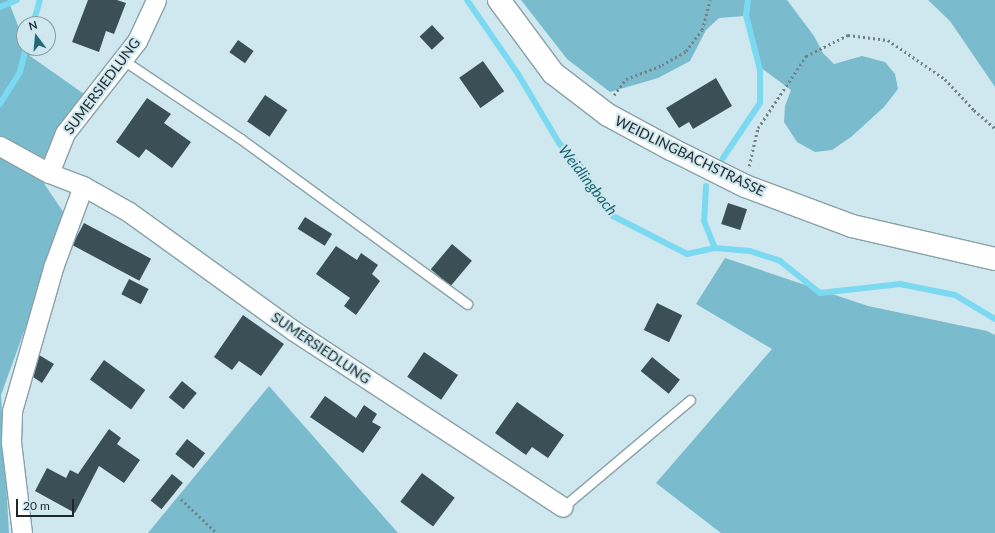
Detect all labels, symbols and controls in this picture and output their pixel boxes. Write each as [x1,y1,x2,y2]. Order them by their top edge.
north arrow [16,16,56,56]
text: N [27,18,39,32]
street label: SUMERSIEDLUNG [60,35,144,137]
street label: WEIDLINGBACHSTRASSE [612,112,768,200]
water label: Weidlingbach [555,141,621,219]
street label: SUMERSIEDLUNG [268,309,374,387]
scale bar [18,491,76,517]
text: 20 m [23,498,50,513]

